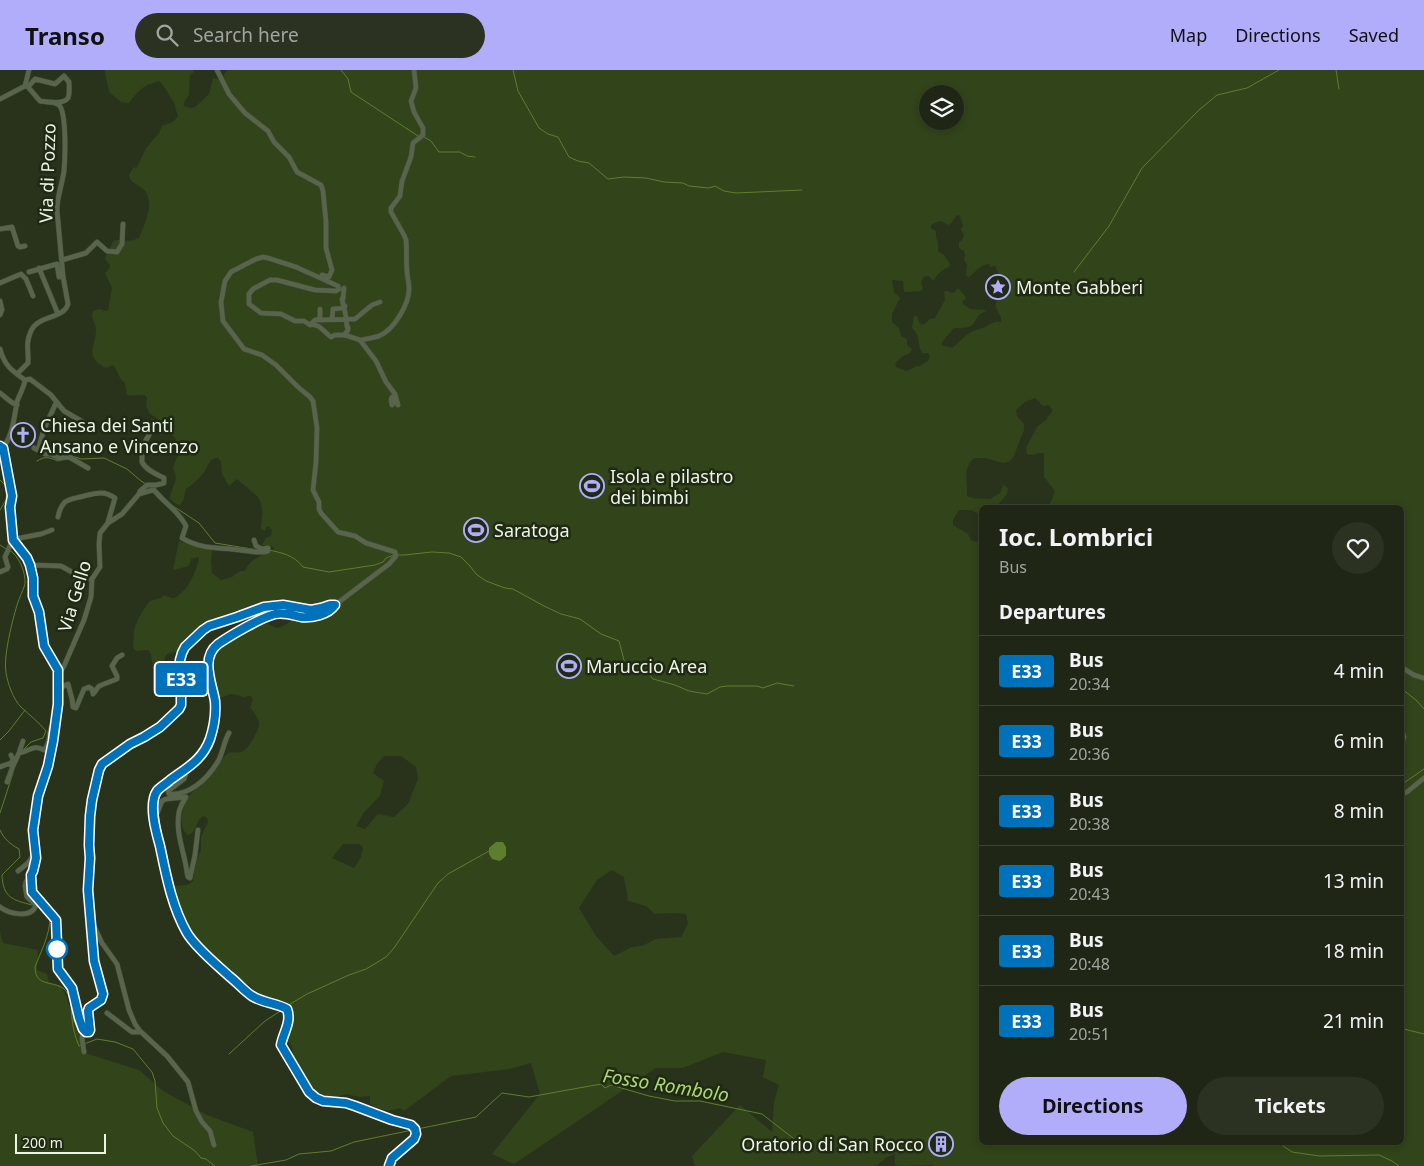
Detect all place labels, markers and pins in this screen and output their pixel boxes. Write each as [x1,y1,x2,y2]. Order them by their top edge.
place icon: Monte Gabberi [985,274,1011,300]
place label: Monte Gabberi [1016,275,1143,299]
place label: Chiesa dei Santi Ansano e Vincenzo [40,413,199,458]
church icon: Chiesa dei Santi Ansano e Vincenzo [10,422,36,448]
place label: Isola e pilastro dei bimbi [610,464,733,509]
sports icon: Isola e pilastro dei bimbi [579,473,605,499]
sports icon: Saratoga [463,517,489,543]
place label: Saratoga [494,518,570,542]
sports icon: Maruccio Area [556,653,582,679]
place label: Maruccio Area [586,654,707,678]
unlabelled marker [46,938,68,960]
building icon: Oratorio di San Rocco [928,1131,954,1157]
place label: Oratorio di San Rocco [741,1132,924,1156]

